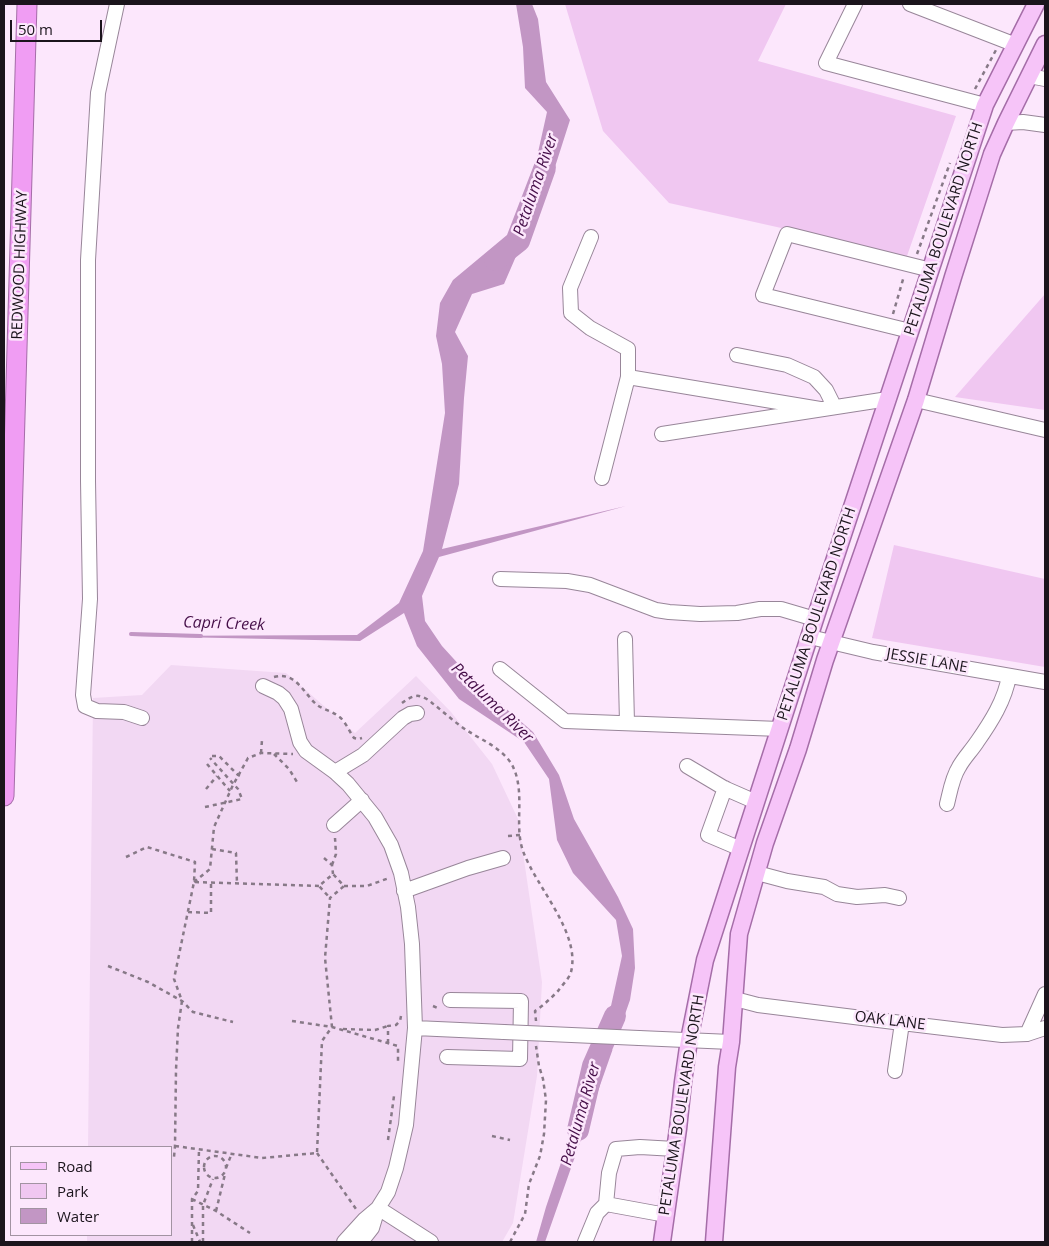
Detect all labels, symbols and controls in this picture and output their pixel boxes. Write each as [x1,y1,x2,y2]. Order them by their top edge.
scale bar [12,10,105,42]
text: 50 m [18,19,53,39]
street label: PETALUMA BOULEVARD NORTH [901,120,987,338]
water label: Petaluma River [510,131,562,239]
street label: REDWOOD HIGHWAY [8,190,32,340]
street label: PETALUMA BOULEVARD NORTH [774,505,860,723]
water label: Capri Creek [183,613,265,635]
street label: JESSIE LANE [885,645,969,677]
water label: Petaluma River [447,659,537,747]
street label: PETALUMA BOULEVARD NORTH [656,993,708,1217]
street label: OAK LANE [854,1008,926,1034]
water label: Petaluma River [557,1060,605,1168]
legend [10,1146,172,1236]
text: Road [57,1156,93,1176]
text: Park [57,1181,88,1201]
text: Water [57,1206,99,1226]

